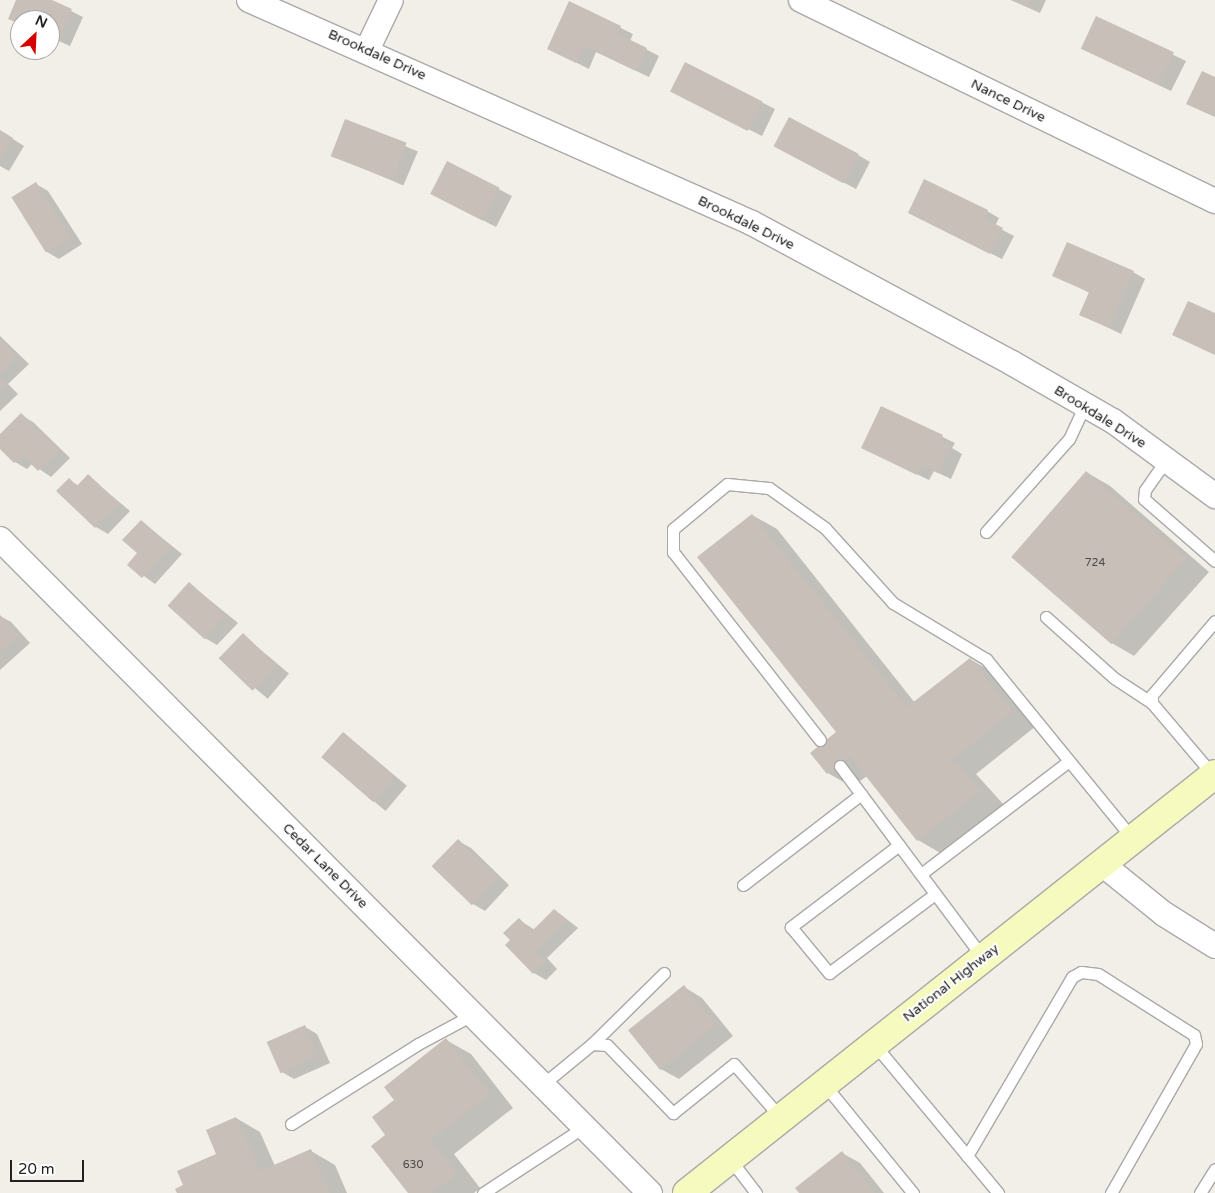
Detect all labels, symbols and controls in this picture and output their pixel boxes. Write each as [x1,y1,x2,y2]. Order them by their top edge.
north arrow [10,10,60,60]
text: N [32,12,50,32]
street label: Brookdale Drive [325,26,429,84]
street label: Nance Drive [968,76,1048,126]
street label: Brookdale Drive [695,192,797,254]
street label: Brookdale Drive [1051,382,1149,452]
house number: 724 [1085,556,1105,570]
street label: Cedar Lane Drive [279,820,371,912]
street label: National Highway [900,940,1002,1026]
scale bar [12,1150,86,1182]
house number: 630 [403,1158,423,1172]
text: 20 m [18,1160,55,1178]

